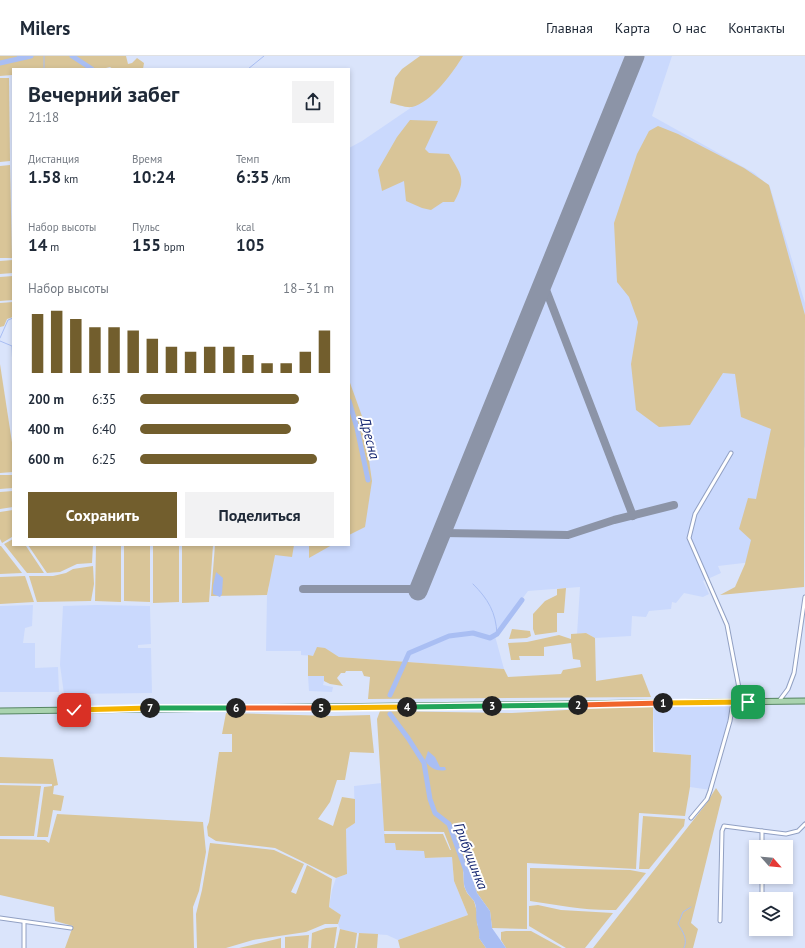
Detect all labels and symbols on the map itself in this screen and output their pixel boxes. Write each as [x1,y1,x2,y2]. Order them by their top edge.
water label: Дресна [356,414,384,461]
pin [731,685,765,719]
pin [57,693,91,727]
pin: 1 [653,693,673,713]
pin: 2 [568,695,588,715]
pin: 3 [482,696,502,716]
pin: 4 [397,697,417,717]
pin: 7 [140,698,160,718]
pin: 6 [226,698,246,718]
pin: 5 [311,698,331,718]
water label: Грибущинка [450,820,492,892]
north arrow [749,840,793,884]

